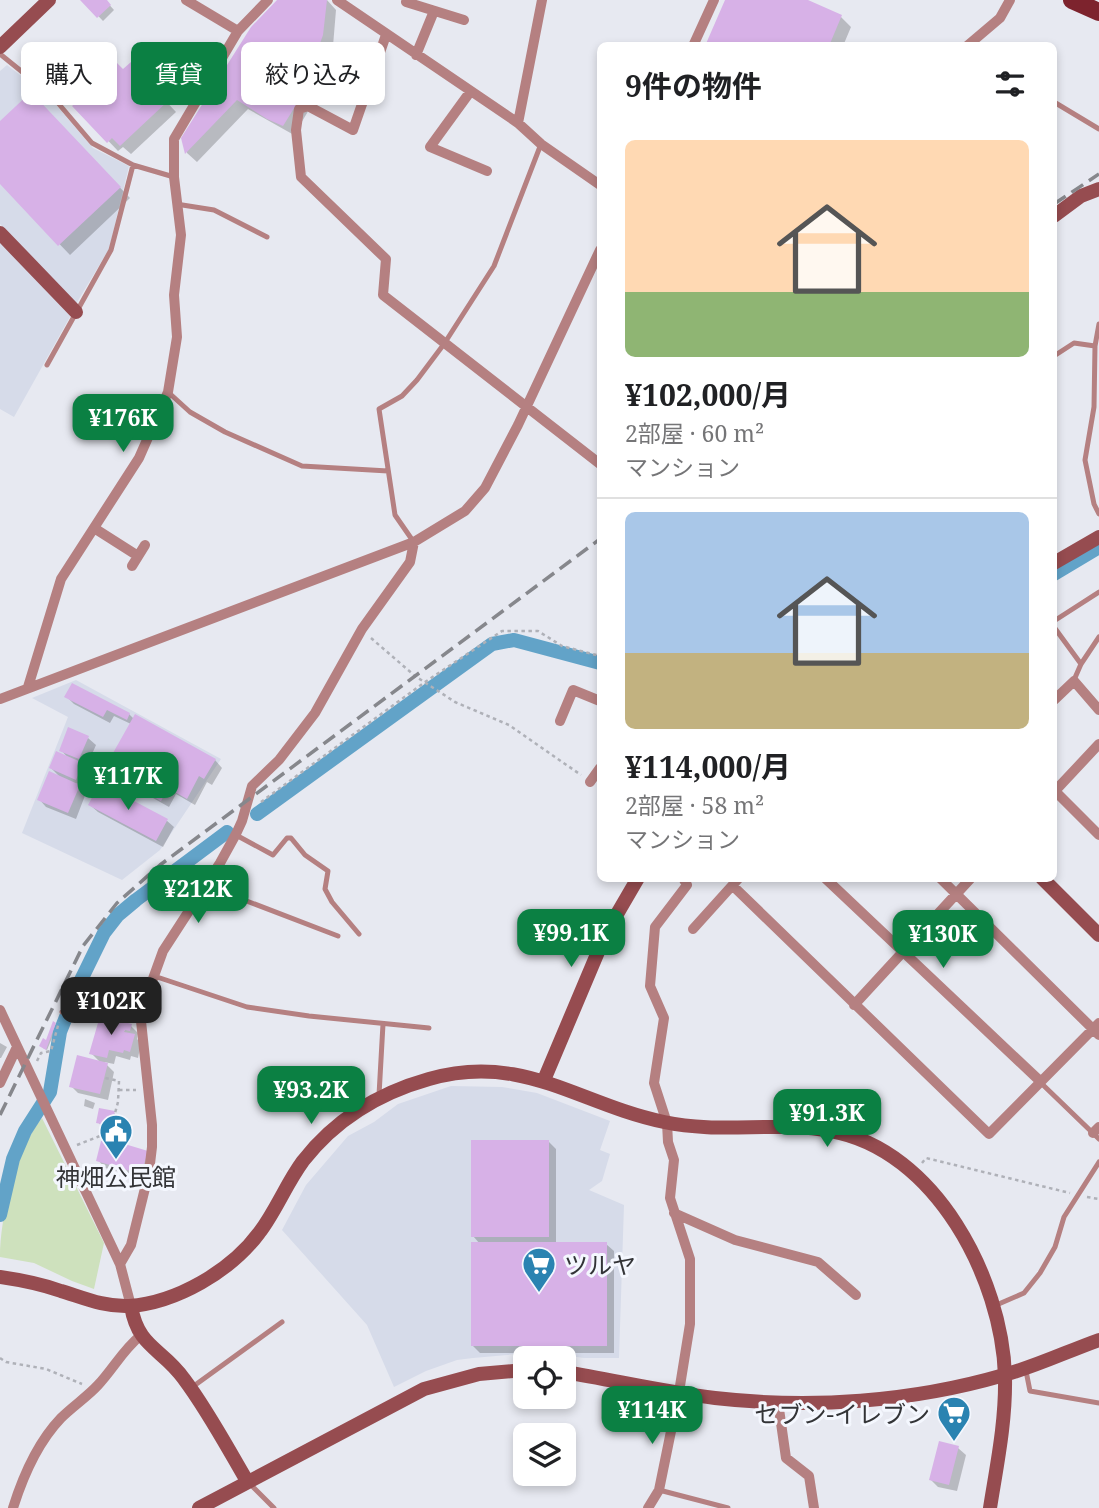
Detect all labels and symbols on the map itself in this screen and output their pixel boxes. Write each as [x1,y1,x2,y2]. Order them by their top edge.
pin: ¥176K [74,394,172,454]
pin: ¥117K [79,752,177,812]
pin: ¥212K [149,866,247,925]
pin: ¥99.1K [514,909,628,969]
pin: ¥130K [894,911,992,970]
pin: ¥102K [62,978,160,1037]
pin: ¥93.2K [254,1066,368,1126]
pin: ¥91.3K [770,1090,884,1149]
public building icon: 神畑公民館 [97,1112,135,1161]
place label: 神畑公民館 [56,1160,176,1193]
supermarket icon: ツルヤ [520,1245,558,1294]
place label: ツルヤ [564,1248,636,1281]
pin: ¥114K [603,1386,701,1446]
supermarket icon: セブン-イレブン [935,1394,973,1443]
place label: セブン-イレブン [755,1397,930,1430]

